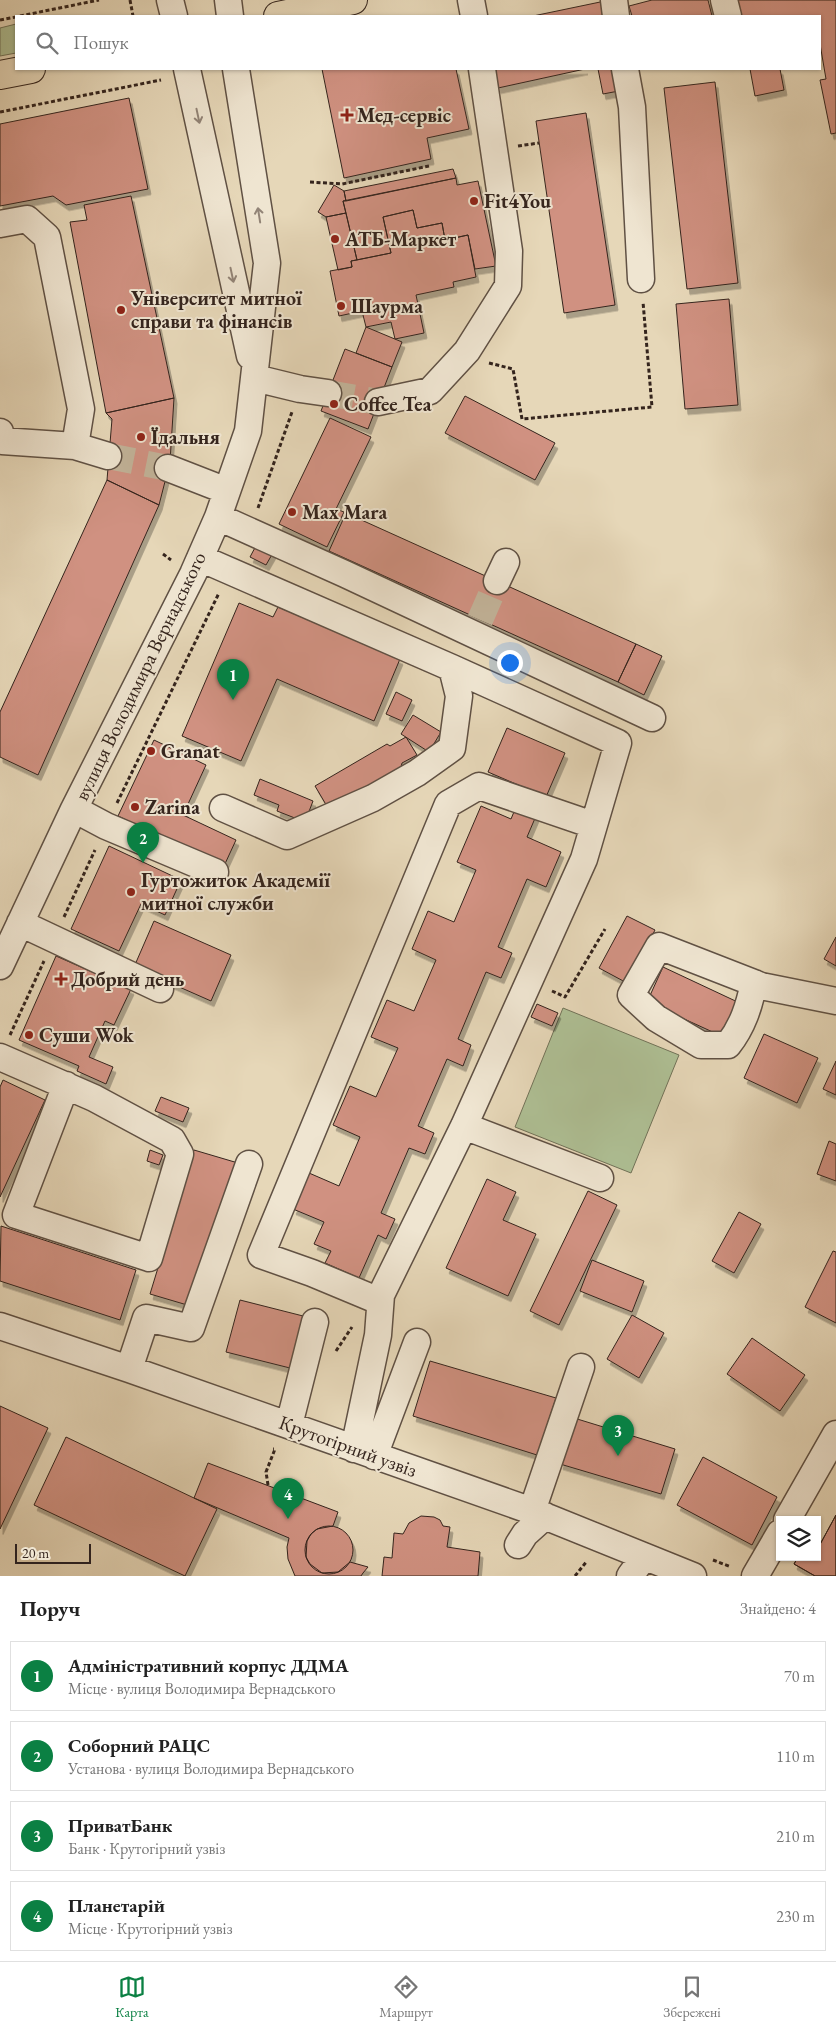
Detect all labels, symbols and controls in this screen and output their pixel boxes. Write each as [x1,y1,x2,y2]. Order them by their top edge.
search box [15,15,821,70]
icon: search [33,29,61,57]
text: Пошук [73,30,129,55]
place label: Мед-сервіс [357,102,451,128]
one-way arrow [193,108,203,124]
marker: Мед-сервіс [341,109,353,121]
place label: Fit4You [484,188,551,214]
marker: Fit4You [468,195,480,207]
one-way arrow [254,207,264,223]
place label: АТБ-Маркет [344,226,456,252]
marker: АТБ-Маркет [329,233,341,245]
one-way arrow [228,267,237,283]
place label: Університет митної справи та фінансів [130,285,303,334]
place label: Шаурма [351,293,423,319]
marker: Шаурма [335,300,347,312]
marker: Університет митної справи та фінансів [115,304,127,316]
place label: Coffee Tea [344,391,432,417]
marker: Coffee Tea [328,398,340,410]
place label: Їдальня [151,424,220,450]
marker: Їдальня [135,431,147,443]
place label: Max Mara [302,499,388,525]
marker: Max Mara [286,506,298,518]
street label: вулиця Володимира Вернадського [68,547,212,805]
your location [497,650,523,676]
pin: 1 [217,659,249,700]
place label: Granat [161,738,220,764]
marker: Granat [145,745,157,757]
place label: Zarina [145,794,200,820]
marker: Zarina [129,801,141,813]
pin: 2 [127,822,159,863]
place label: Гуртожиток Академії митної служби [141,867,331,916]
marker: Гуртожиток Академії митної служби [125,886,137,898]
place label: Добрий день [71,966,184,992]
marker: Добрий день [55,973,67,985]
place label: Суши Wok [39,1022,135,1048]
marker: Суши Wok [23,1029,35,1041]
street label: Крутогірний узвіз [275,1409,421,1483]
pin: 3 [602,1415,634,1456]
pin: 4 [272,1478,304,1519]
map controls [776,1516,821,1561]
button: layers [776,1516,821,1561]
scale bar [15,1541,91,1564]
text: 20 m [22,1544,49,1562]
text: Поруч [20,1595,80,1622]
text: Знайдено: 4 [740,1598,816,1619]
text: Адміністративний корпус ДДМА [68,1653,349,1678]
text: 1 [33,1666,41,1687]
text: 70 m [784,1666,815,1687]
text: Місце · вулиця Володимира Вернадського [68,1678,336,1699]
text: Соборний РАЦС [68,1733,210,1758]
text: 2 [33,1746,41,1767]
text: 110 m [776,1746,815,1767]
text: Установа · вулиця Володимира Вернадського [68,1758,354,1779]
text: ПриватБанк [68,1813,172,1838]
text: 3 [33,1826,41,1847]
text: 210 m [776,1826,815,1847]
text: Банк · Крутогірний узвіз [68,1838,225,1859]
text: Планетарій [68,1893,165,1918]
text: 4 [33,1906,41,1927]
text: 230 m [776,1906,815,1927]
text: Місце · Крутогірний узвіз [68,1918,233,1939]
tab: Карта [115,1973,149,2021]
tab: Маршрут [379,1973,433,2021]
tab: Збережені [663,1973,721,2021]

